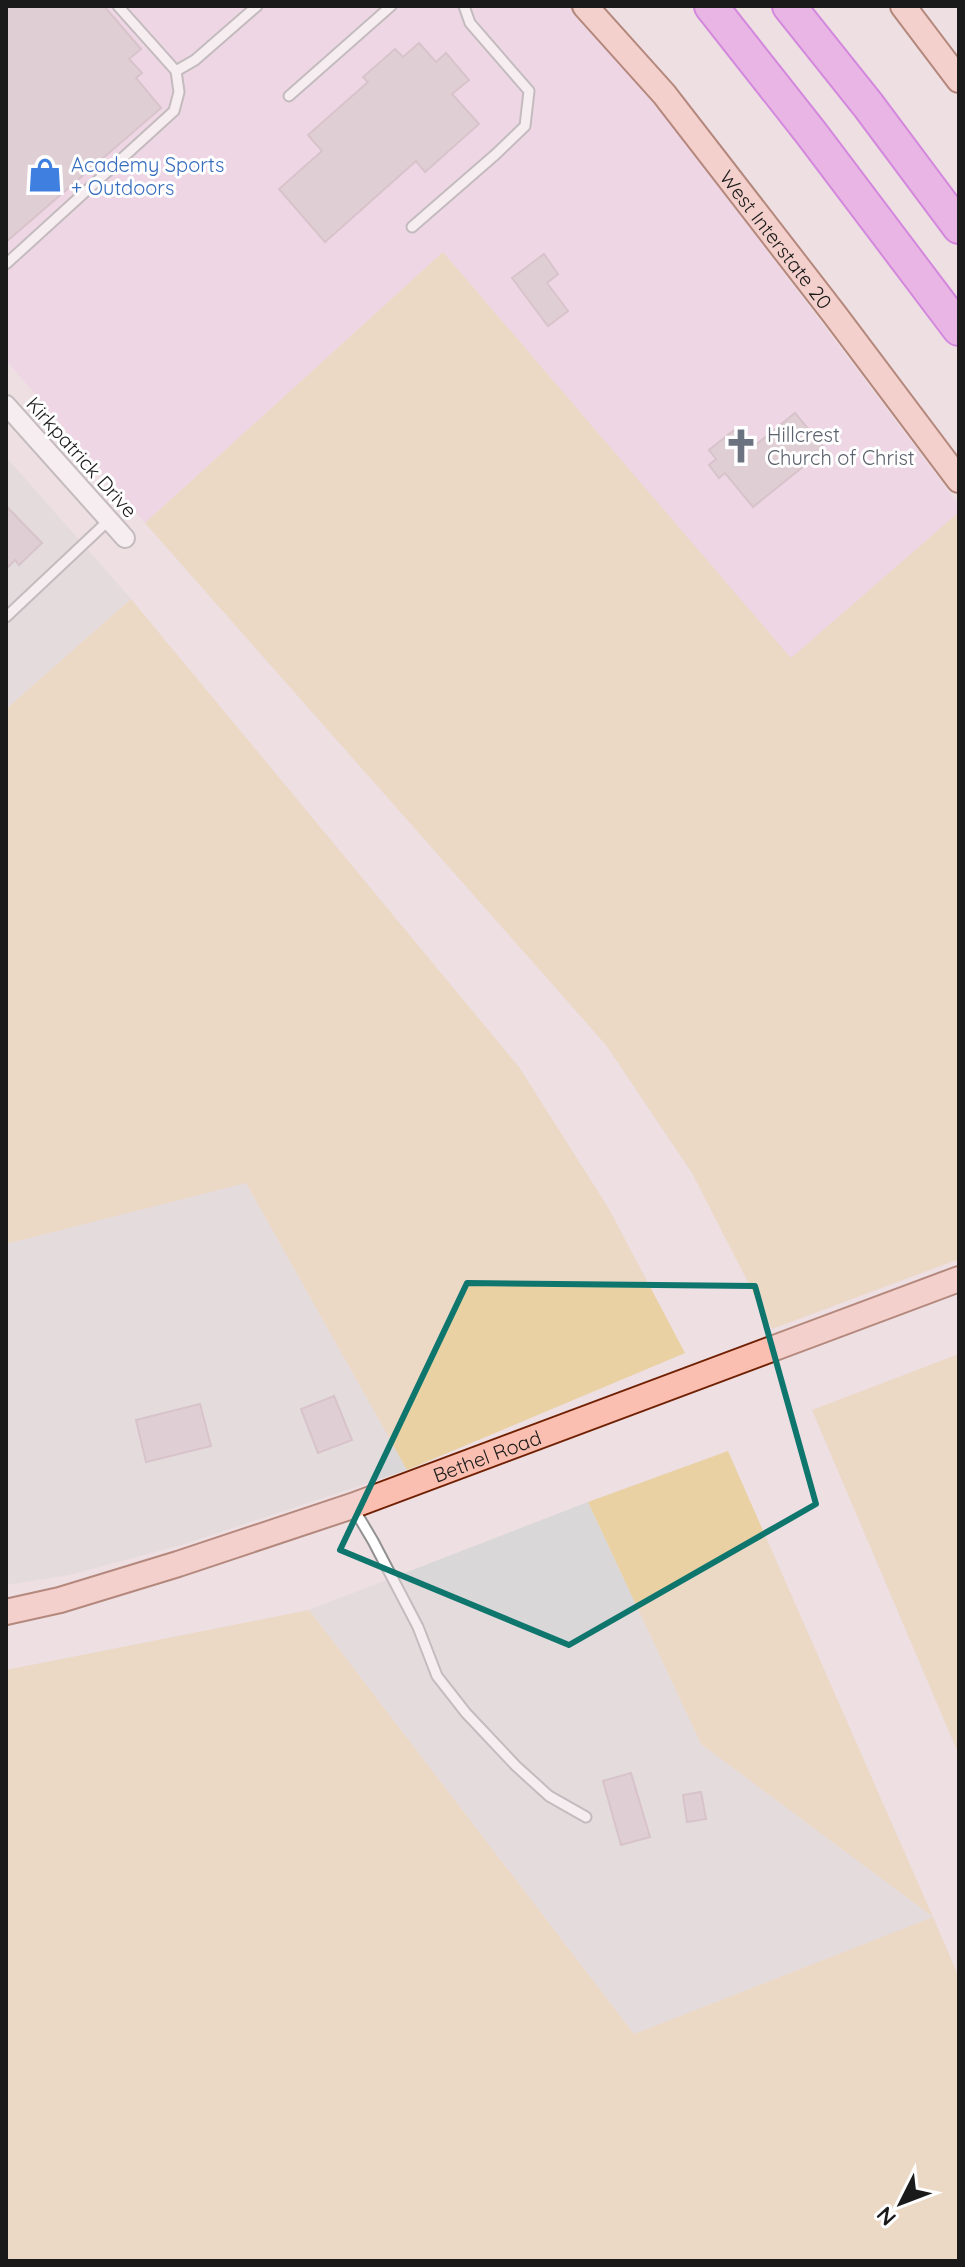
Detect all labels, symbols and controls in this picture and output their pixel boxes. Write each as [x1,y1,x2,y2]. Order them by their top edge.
place label: Academy Sports + Outdoors [71,152,225,200]
shop icon: Academy Sports + Outdoors [26,156,64,194]
street label: West Interstate 20 [715,165,838,314]
street label: Kirkpatrick Drive [21,391,143,523]
place label: Hillcrest Church of Christ [767,422,915,470]
church icon: Hillcrest Church of Christ [722,427,760,465]
street label: Bethel Road [429,1424,544,1487]
north arrow [861,2163,941,2243]
text: N [870,2201,902,2232]

